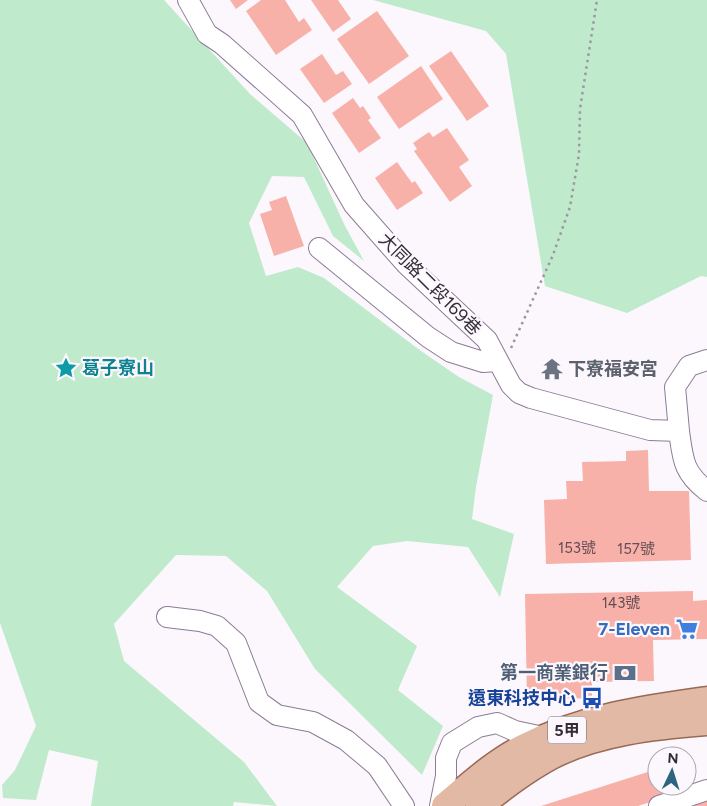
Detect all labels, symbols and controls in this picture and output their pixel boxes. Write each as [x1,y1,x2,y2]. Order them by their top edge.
street label: 大同路二段169巷 [374,228,486,340]
place icon: 葛子寮山 [53,355,79,381]
temple icon: 下寮福安宮 [539,356,565,382]
place label: 葛子寮山 [82,357,154,379]
place label: 下寮福安宮 [568,358,658,380]
house number: 153號 [558,539,596,557]
house number: 157號 [617,540,655,558]
house number: 143號 [602,594,640,612]
supermarket icon: 7-Eleven [674,616,700,642]
place label: 7-Eleven [598,618,670,640]
bank icon: 第一商業銀行 [612,660,638,686]
place label: 第一商業銀行 [500,662,608,684]
bus stop icon: 遠東科技中心 [579,685,605,711]
place label: 遠東科技中心 [468,687,576,709]
road number: 5甲 [548,716,586,744]
north arrow [647,746,697,796]
text: N [667,750,679,767]

